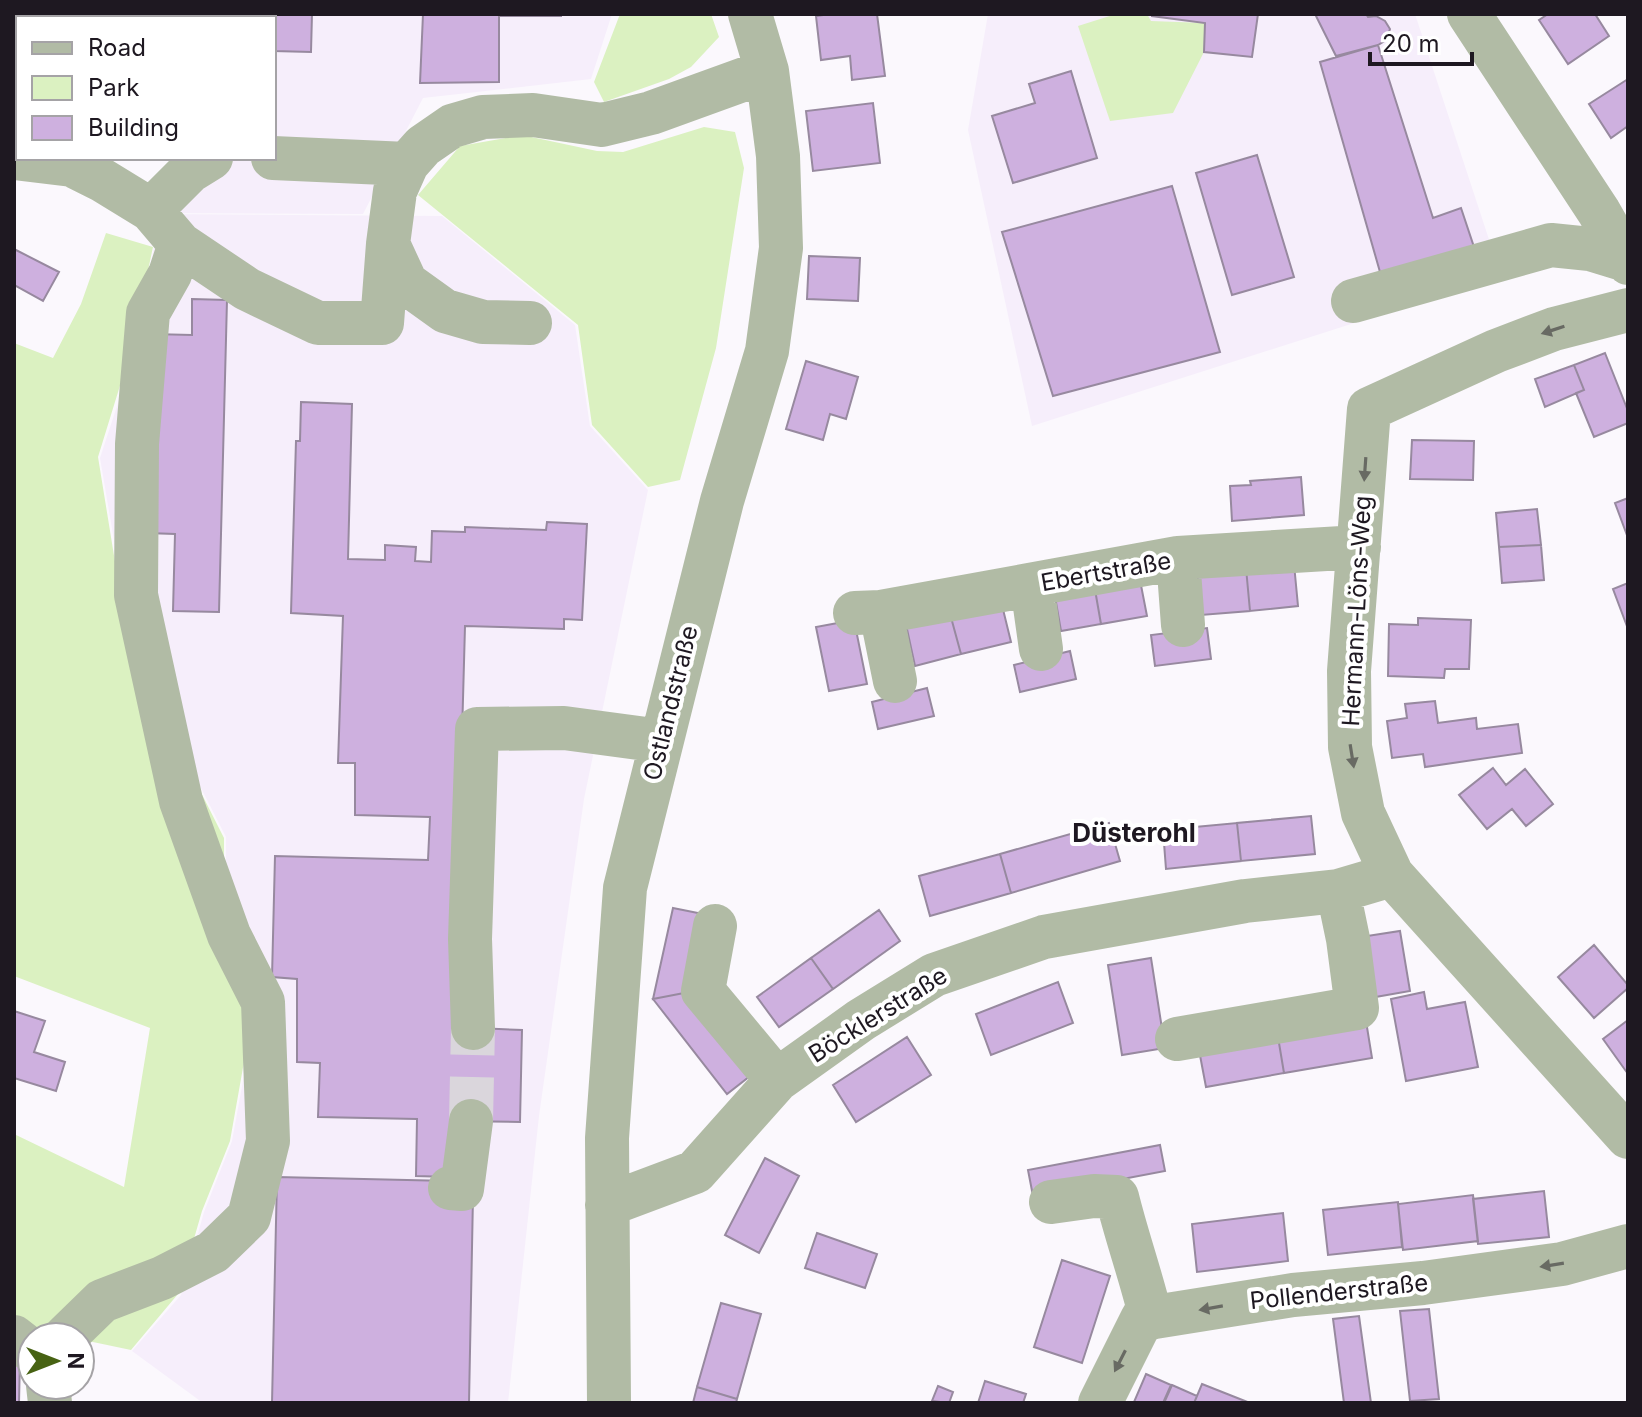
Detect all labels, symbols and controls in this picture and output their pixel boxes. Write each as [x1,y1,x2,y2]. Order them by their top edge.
legend [16,16,276,160]
scale bar [1370,16,1472,66]
text: 20 m [1382,29,1440,58]
text: Road [88,33,146,62]
text: Park [88,73,139,102]
text: Building [88,113,179,142]
one-way arrow [1540,324,1564,337]
one-way arrow [1358,457,1371,482]
street label: Hermann-Löns-Weg [1336,495,1377,727]
street label: Ebertstraße [1038,546,1173,597]
street label: Ostlandstraße [637,622,704,783]
one-way arrow [1346,744,1359,769]
district label: Düsterohl [1072,817,1196,848]
street label: Böcklerstraße [803,961,952,1069]
one-way arrow [1540,1259,1565,1272]
street label: Pollenderstraße [1248,1268,1429,1315]
one-way arrow [1198,1302,1223,1314]
north arrow [16,1321,96,1401]
one-way arrow [1114,1350,1128,1372]
text: N [63,1353,89,1369]

